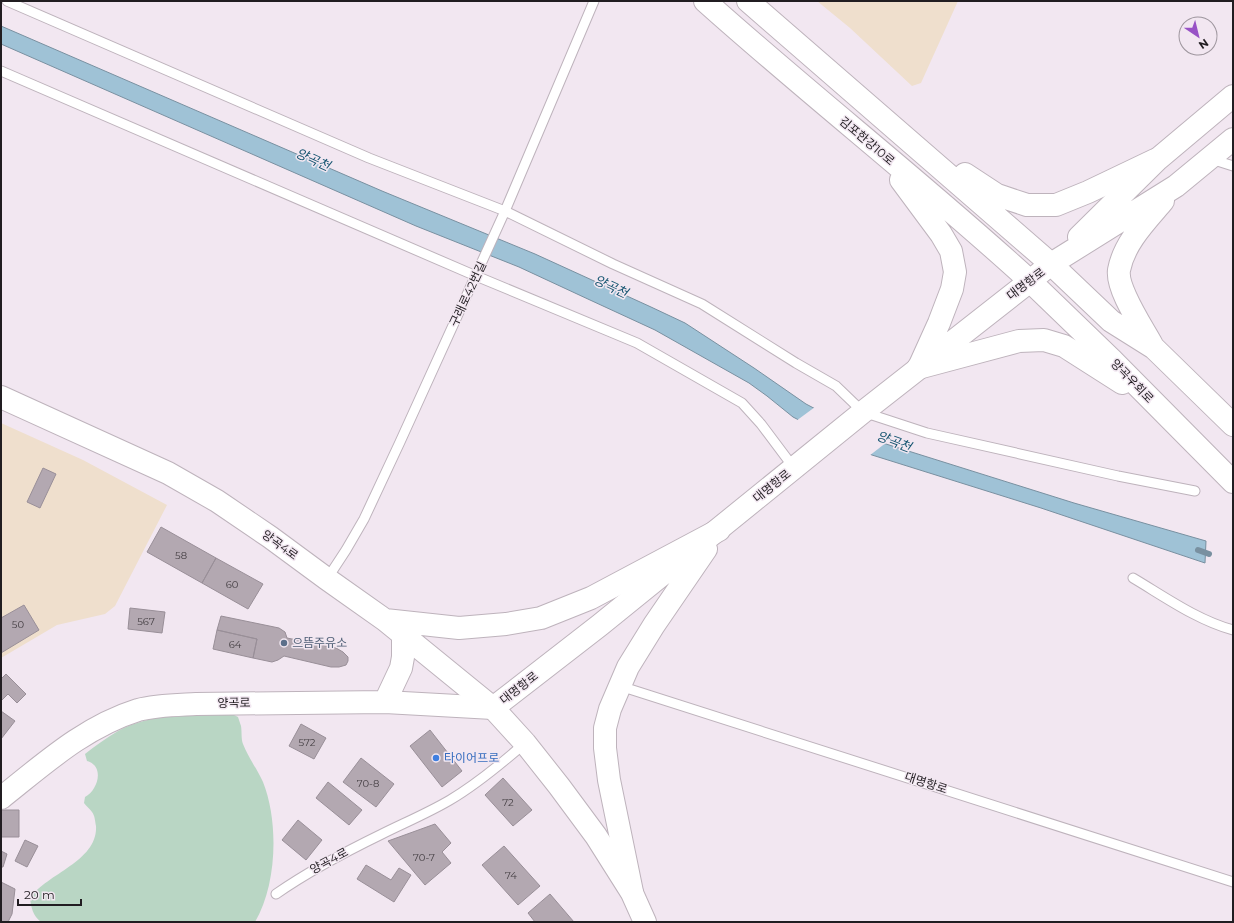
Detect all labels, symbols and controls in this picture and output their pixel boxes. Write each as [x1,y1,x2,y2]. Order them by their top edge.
north arrow [1178,16,1218,56]
text: N [1196,36,1211,52]
street label: 김포한강10로 [837,113,898,168]
water label: 양곡천 [293,144,334,174]
street label: 구래로42번길 [446,259,489,329]
street label: 대명항로 [1004,264,1048,303]
water label: 양곡천 [591,271,632,301]
street label: 양곡우회로 [1108,356,1157,406]
water label: 양곡천 [874,427,915,455]
street label: 대명항로 [750,466,794,505]
street label: 양곡4로 [259,526,301,563]
house number: 58 [175,549,187,562]
house number: 60 [226,578,239,591]
house number: 567 [137,615,155,628]
house number: 50 [12,618,25,631]
place label: 으뜸주유소 [292,635,347,650]
house number: 64 [229,638,242,651]
marker: 으뜸주유소 [279,638,289,648]
street label: 대명항로 [497,668,541,707]
street label: 양곡로 [217,695,251,710]
house number: 572 [298,736,316,749]
place label: 타이어프로 [444,750,499,765]
marker: 타이어프로 [431,753,441,763]
street label: 대명항로 [903,769,949,796]
house number: 70-8 [357,777,379,790]
house number: 72 [502,796,514,809]
street label: 양곡4로 [307,844,350,877]
house number: 70-7 [413,851,435,864]
house number: 74 [505,869,517,882]
scale bar [18,881,81,907]
text: 20 m [24,887,55,902]

